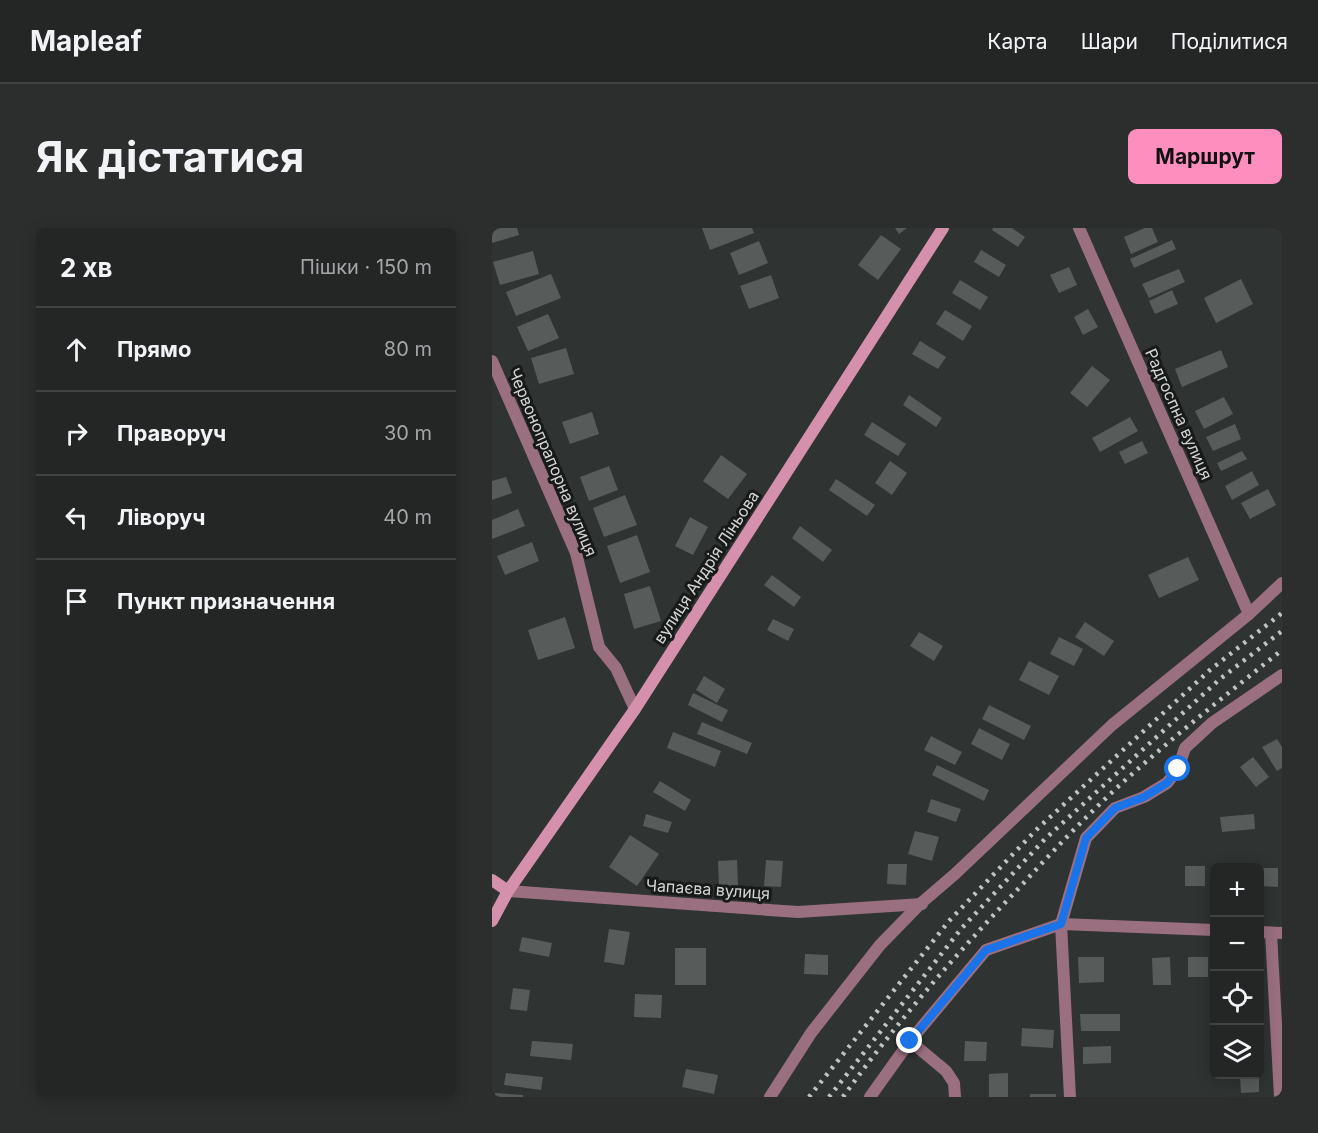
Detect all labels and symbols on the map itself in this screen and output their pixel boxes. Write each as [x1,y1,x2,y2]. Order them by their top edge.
street label: Радгоспна вулиця [1141,345,1217,483]
street label: Червонопрапорна вулиця [504,365,602,559]
street label: вулиця Андрія Ліньова [649,487,763,647]
route start [1164,755,1190,781]
street label: Чапаєва вулиця [645,875,771,903]
route end [896,1027,922,1053]

